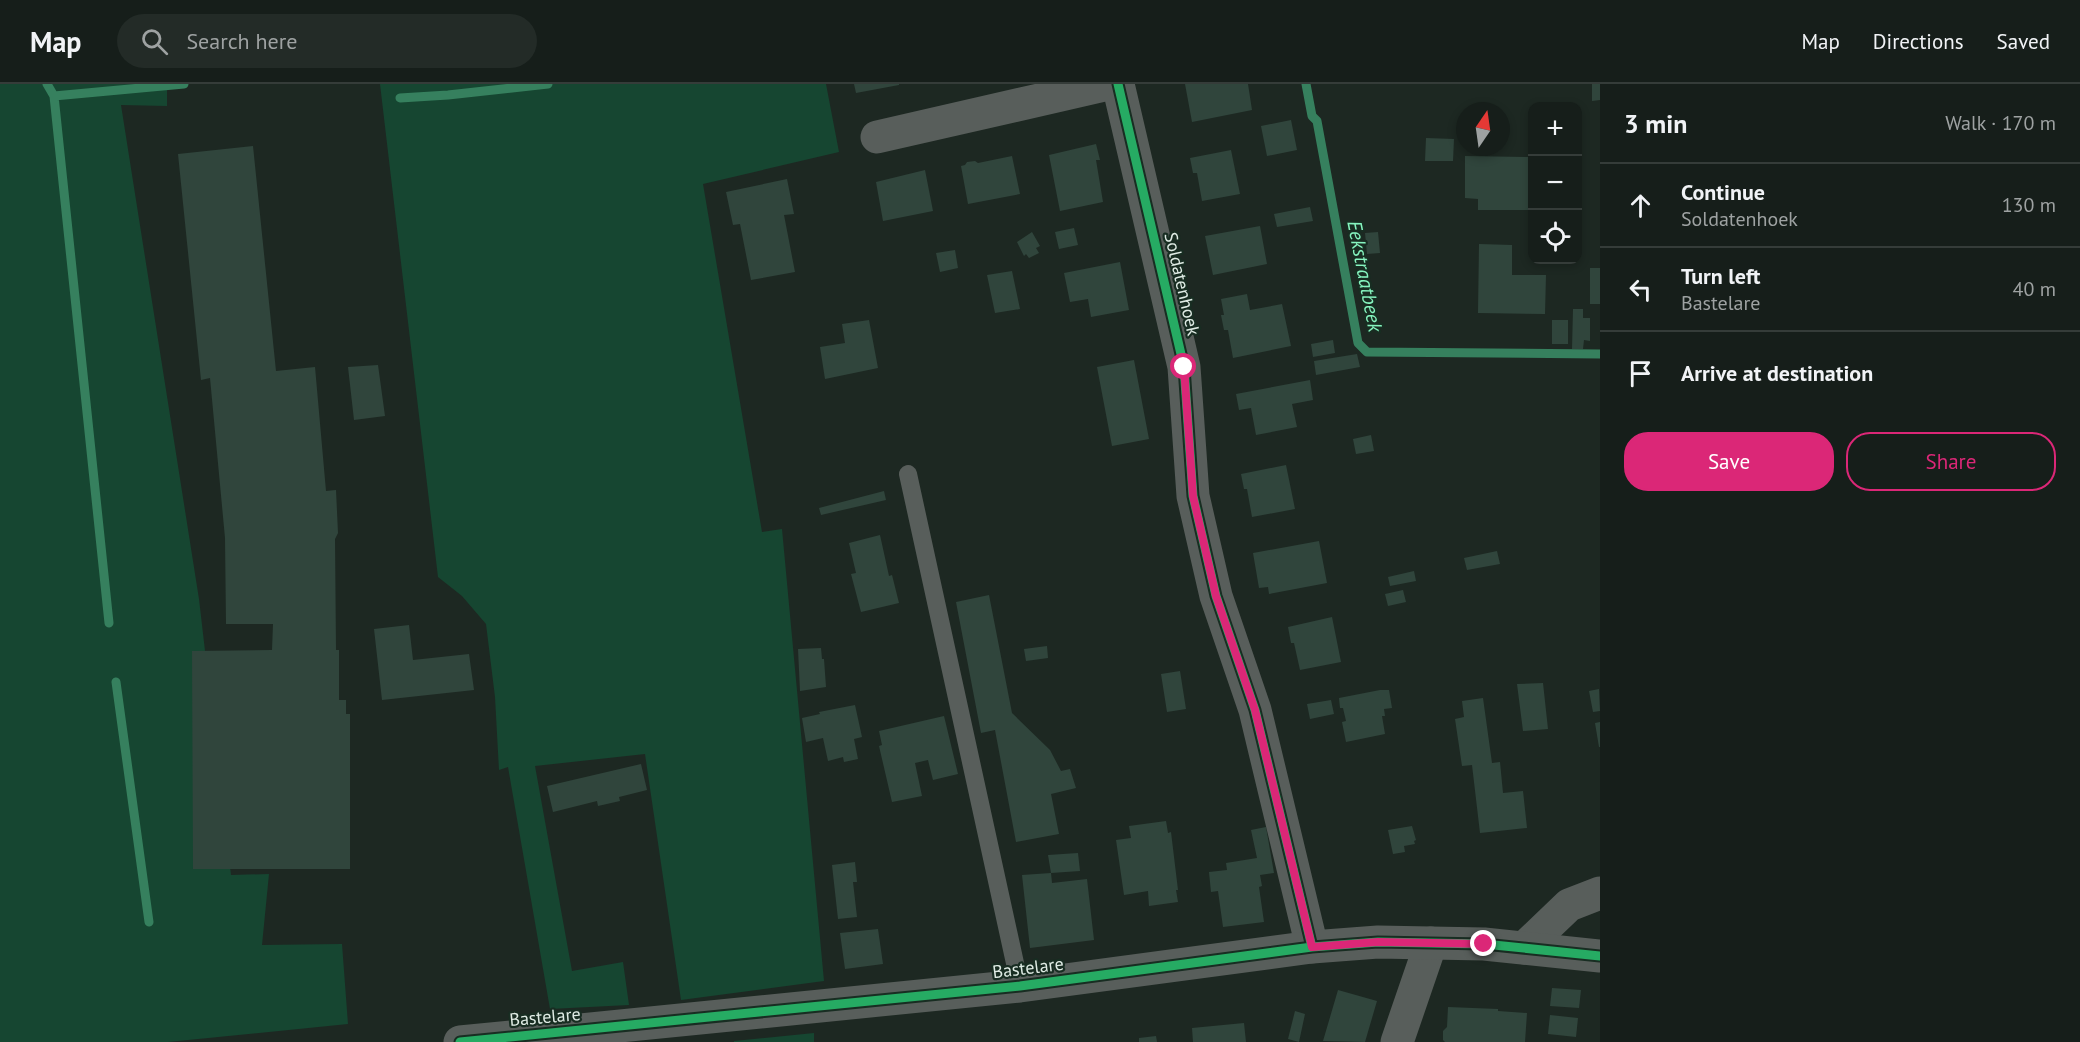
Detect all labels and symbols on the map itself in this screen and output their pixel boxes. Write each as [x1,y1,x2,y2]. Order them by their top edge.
north arrow [1456,102,1510,156]
water label: Eekstraatbeek [1341,218,1389,335]
street label: Soldatenhoek [1159,230,1206,338]
route start [1170,353,1196,379]
route end [1470,930,1496,956]
street label: Bastelare [991,952,1065,983]
street label: Bastelare [508,1002,582,1031]

